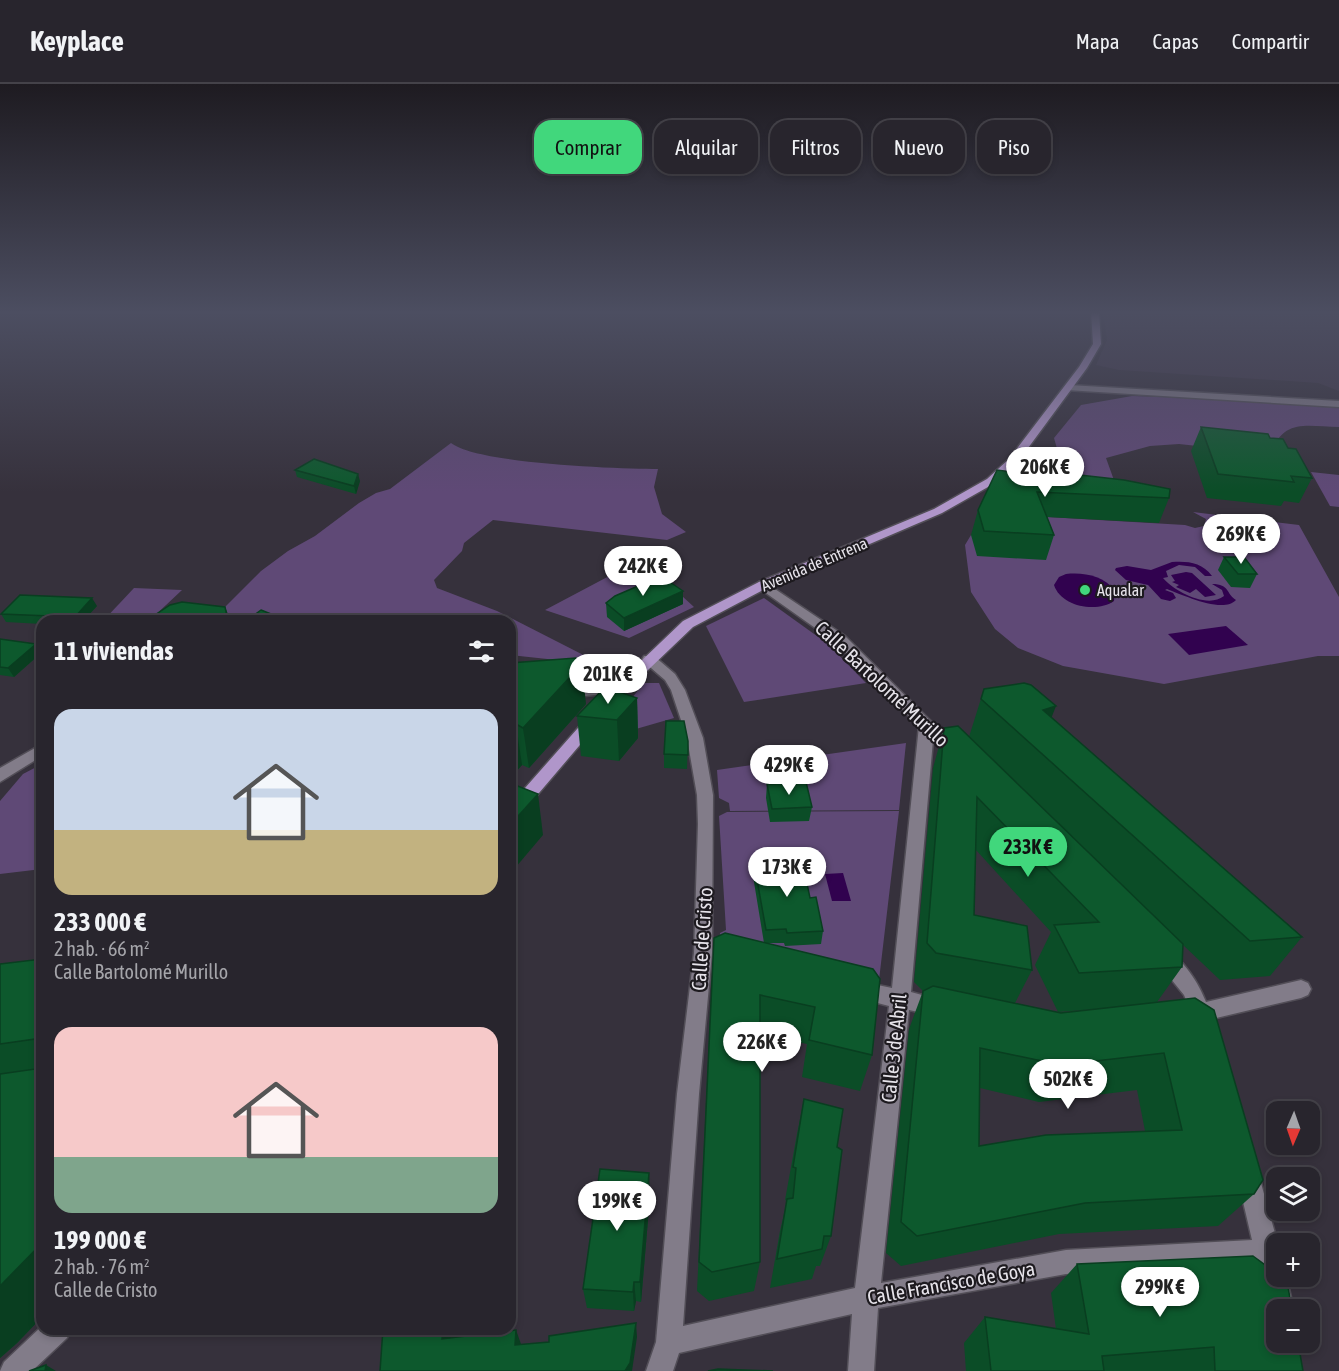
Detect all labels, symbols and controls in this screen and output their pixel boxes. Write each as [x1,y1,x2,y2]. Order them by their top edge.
text: Keyplace [30,25,124,57]
text: Mapa [1076,29,1119,53]
text: Capas [1152,29,1199,53]
text: Compartir [1232,29,1309,53]
chip: Comprar [534,120,642,174]
chip: Alquilar [654,120,758,174]
chip: Filtros [770,120,861,174]
chip: Nuevo [873,120,965,174]
chip: Piso [977,120,1051,174]
pin: 206K € [996,447,1094,498]
text: 206K € [1020,455,1070,478]
pin: 269K € [1192,514,1290,565]
text: 269K € [1216,522,1266,545]
street label: Avenida de Entrena [758,534,870,594]
pin: 242K € [594,546,692,597]
text: 242K € [618,554,668,577]
place label: Aqualar [1097,581,1144,600]
marker: Aqualar [1078,583,1092,597]
street label: Calle Bartolomé Murillo [811,616,954,751]
icon: filters [465,635,498,668]
text: 11 viviendas [54,636,173,666]
pin: 201K € [559,654,657,705]
text: 201K € [583,662,633,685]
pin: 429K € [740,745,838,796]
icon: home [222,748,330,856]
text: 429K € [764,753,814,776]
pin: 233K € [979,827,1077,878]
text: 233K € [1003,835,1053,858]
pin: 173K € [738,847,836,898]
text: 173K € [762,855,812,878]
street label: Calle de Cristo [686,887,717,991]
text: 233 000 € [54,907,146,937]
text: 2 hab. · 66 m² [54,937,149,960]
text: Calle Bartolomé Murillo [54,960,228,983]
street label: Calle 3 de Abril [876,992,911,1103]
pin: 226K € [713,1022,811,1073]
text: 226K € [737,1030,787,1053]
pin: 502K € [1019,1059,1117,1110]
icon: home [222,1066,330,1174]
text: 502K € [1043,1067,1093,1090]
north arrow [1266,1101,1320,1155]
map controls [1266,1101,1320,1353]
button: layers [1266,1167,1320,1221]
pin: 199K € [568,1181,666,1232]
text: 199K € [592,1189,642,1212]
text: 199 000 € [54,1225,146,1255]
button: + [1266,1233,1320,1287]
text: 2 hab. · 76 m² [54,1255,149,1278]
street label: Calle Francisco de Goya [865,1256,1036,1309]
pin: 299K € [1111,1267,1209,1318]
text: 299K € [1135,1275,1185,1298]
text: Calle de Cristo [54,1278,157,1301]
button: − [1266,1299,1320,1353]

